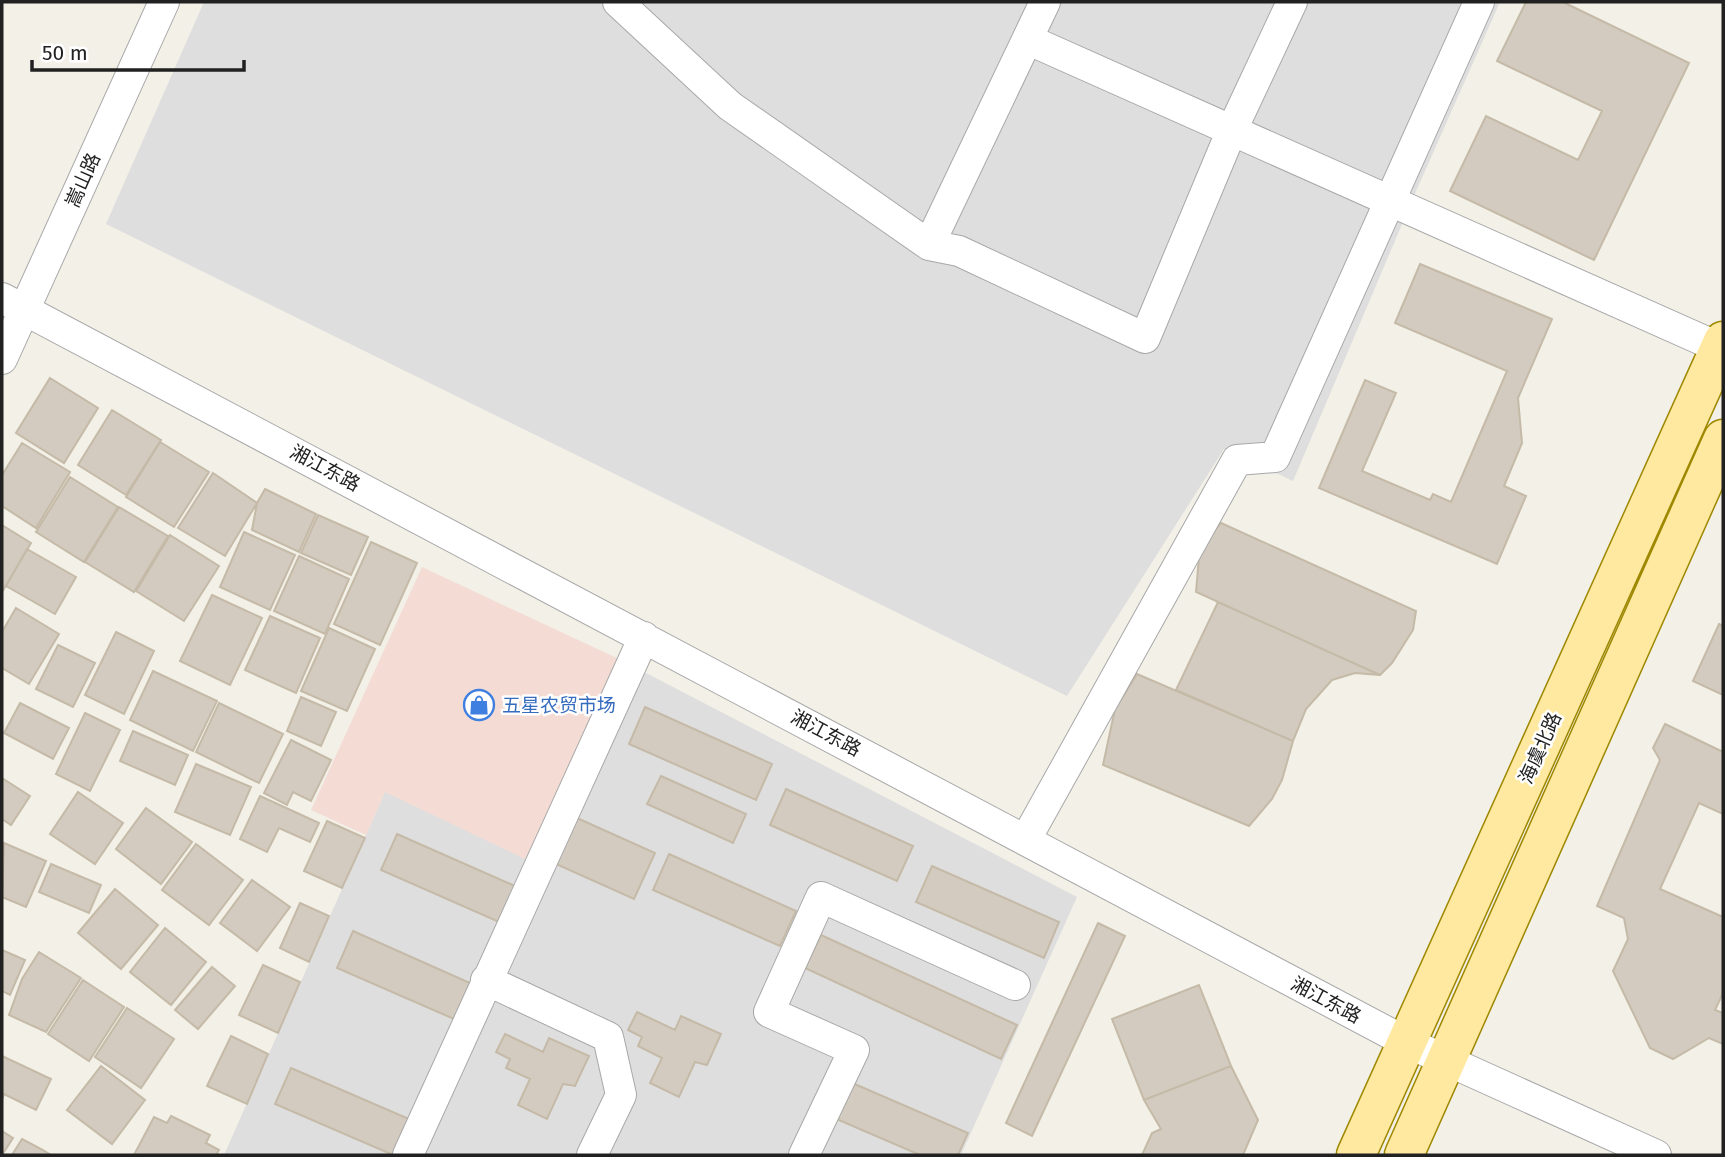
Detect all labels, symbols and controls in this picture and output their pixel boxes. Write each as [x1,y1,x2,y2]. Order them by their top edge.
scale bar [32,28,243,72]
text: 50 m [42,40,88,66]
street label: 嵩山路 [61,149,105,211]
street label: 湘江东路 [286,440,364,496]
shop icon: 五星农贸市场 [462,688,496,722]
place label: 五星农贸市场 [502,694,616,717]
street label: 湘江东路 [787,705,865,761]
street label: 海虞北路 [1514,709,1566,787]
street label: 湘江东路 [1287,972,1365,1028]

